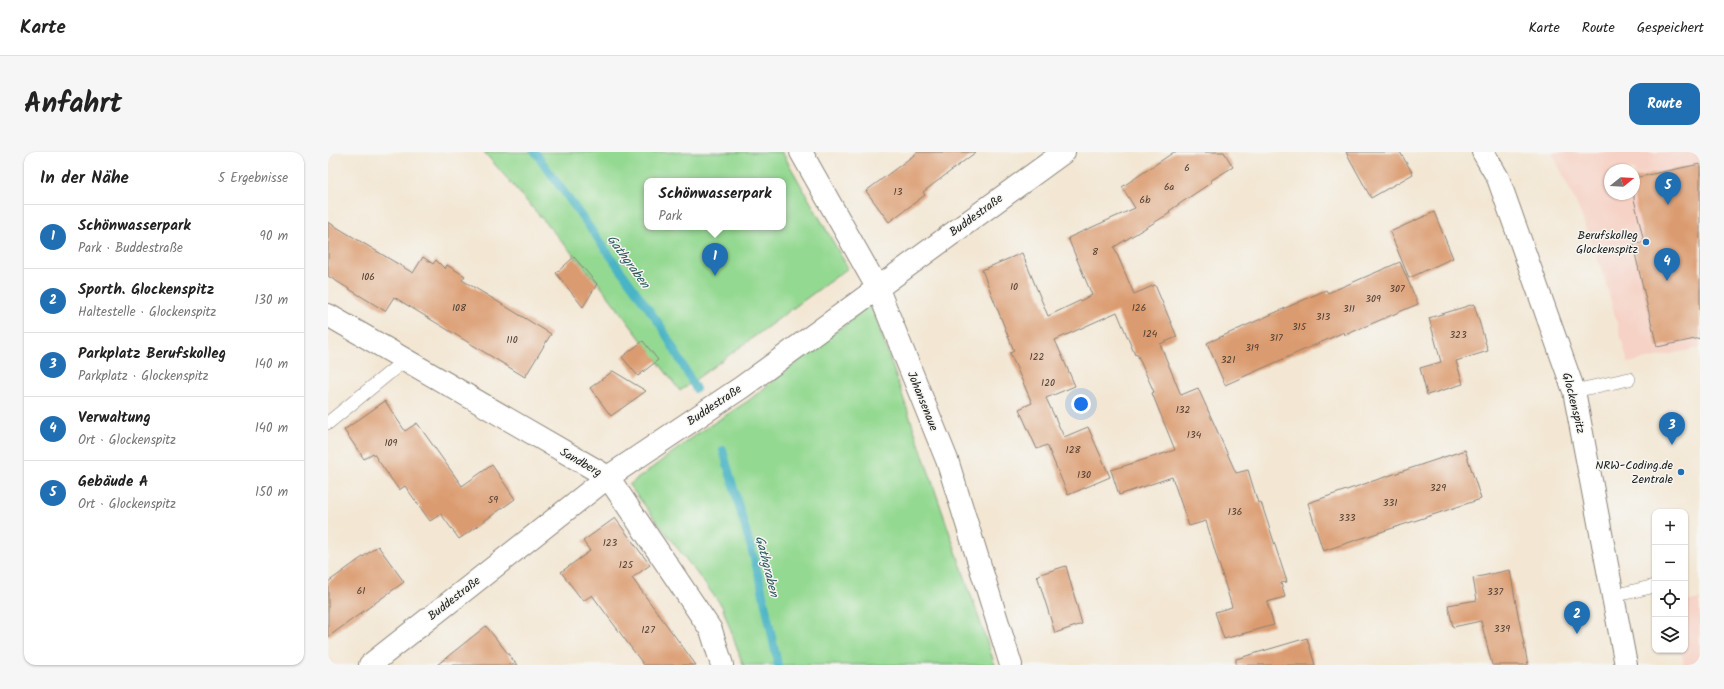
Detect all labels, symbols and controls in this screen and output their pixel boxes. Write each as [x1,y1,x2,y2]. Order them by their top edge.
text: Karte [20,13,66,43]
text: Karte [1529,17,1560,39]
text: Route [1582,17,1615,39]
text: Gespeichert [1637,17,1704,39]
text: Anfahrt [24,82,122,127]
button: Route [1629,83,1700,125]
house number: 6 [1184,160,1190,176]
north arrow [1604,164,1640,200]
text: In der Nähe [40,165,129,192]
text: 5 Ergebnisse [218,168,288,189]
pin: 5 [1655,172,1681,205]
popup [644,178,786,230]
house number: 6a [1164,179,1174,195]
text: Schönwasserpark [659,182,771,206]
house number: 13 [894,184,903,200]
street label: Buddestraße [945,189,1008,241]
house number: 6b [1140,192,1151,208]
text: Park [659,206,682,227]
text: Schönwasserpark [78,214,191,238]
text: 1 [51,226,55,247]
text: 90 m [260,226,288,247]
place label: Berufskolleg Glockenspitz [1576,226,1638,259]
water label: Gathgraben [601,231,655,294]
marker: Berufskolleg Glockenspitz [1641,237,1651,247]
text: Park · Buddestraße [78,238,183,259]
pin: 1 [702,243,728,276]
house number: 8 [1092,244,1099,260]
pin: 4 [1654,248,1680,281]
house number: 106 [361,269,375,285]
text: Sporth. Glockenspitz [78,278,214,302]
house number: 10 [1010,279,1018,295]
house number: 307 [1389,281,1405,297]
text: 2 [49,290,57,311]
text: 130 m [254,290,288,311]
house number: 309 [1365,291,1381,307]
house number: 108 [452,300,467,316]
house number: 126 [1132,300,1146,316]
house number: 311 [1343,301,1355,317]
text: Haltestelle · Glockenspitz [78,302,216,323]
house number: 313 [1316,309,1331,325]
house number: 315 [1292,319,1307,335]
house number: 124 [1143,326,1158,342]
house number: 323 [1449,327,1467,343]
house number: 317 [1269,330,1283,346]
house number: 110 [506,332,518,348]
house number: 319 [1245,340,1259,356]
text: Parkplatz Berufskolleg [78,342,226,366]
house number: 122 [1030,349,1045,365]
house number: 321 [1221,352,1235,368]
text: 3 [49,354,57,375]
text: 140 m [255,354,288,375]
text: Parkplatz · Glockenspitz [78,366,209,387]
street label: Johansenaue [902,368,943,435]
street label: Glockenspitz [1557,371,1590,436]
house number: 120 [1041,375,1055,391]
street label: Buddestraße [683,380,746,431]
your location [1071,394,1091,414]
house number: 132 [1176,402,1191,418]
text: Verwaltung [78,406,151,430]
pin: 3 [1659,412,1685,445]
text: 4 [49,418,57,439]
text: 140 m [255,418,288,439]
house number: 134 [1187,427,1202,443]
text: Ort · Glockenspitz [78,430,176,451]
house number: 109 [384,435,398,451]
house number: 128 [1066,442,1081,458]
street label: Sandberg [556,443,606,482]
place label: NRW-Coding.de Zentrale [1595,456,1674,489]
house number: 130 [1077,467,1091,483]
marker: NRW-Coding.de Zentrale [1676,467,1686,477]
text: Gebäude A [78,470,148,494]
house number: 329 [1430,480,1446,496]
text: 5 [50,482,56,503]
text: 150 m [255,482,288,503]
house number: 59 [488,492,498,508]
text: Ort · Glockenspitz [78,494,176,515]
house number: 331 [1383,495,1397,511]
house number: 136 [1228,504,1242,520]
map controls [1652,509,1688,653]
button: + [1652,509,1688,545]
house number: 333 [1338,510,1356,526]
water label: Gathgraben [749,534,785,600]
house number: 123 [603,535,618,551]
button: − [1652,545,1688,581]
house number: 125 [619,557,634,573]
street label: Buddestraße [424,571,485,625]
button: locate [1652,581,1688,617]
house number: 61 [357,583,365,599]
house number: 337 [1487,584,1503,600]
pin: 2 [1564,601,1590,634]
button: layers [1652,617,1688,653]
house number: 339 [1494,621,1510,637]
house number: 127 [641,622,655,638]

